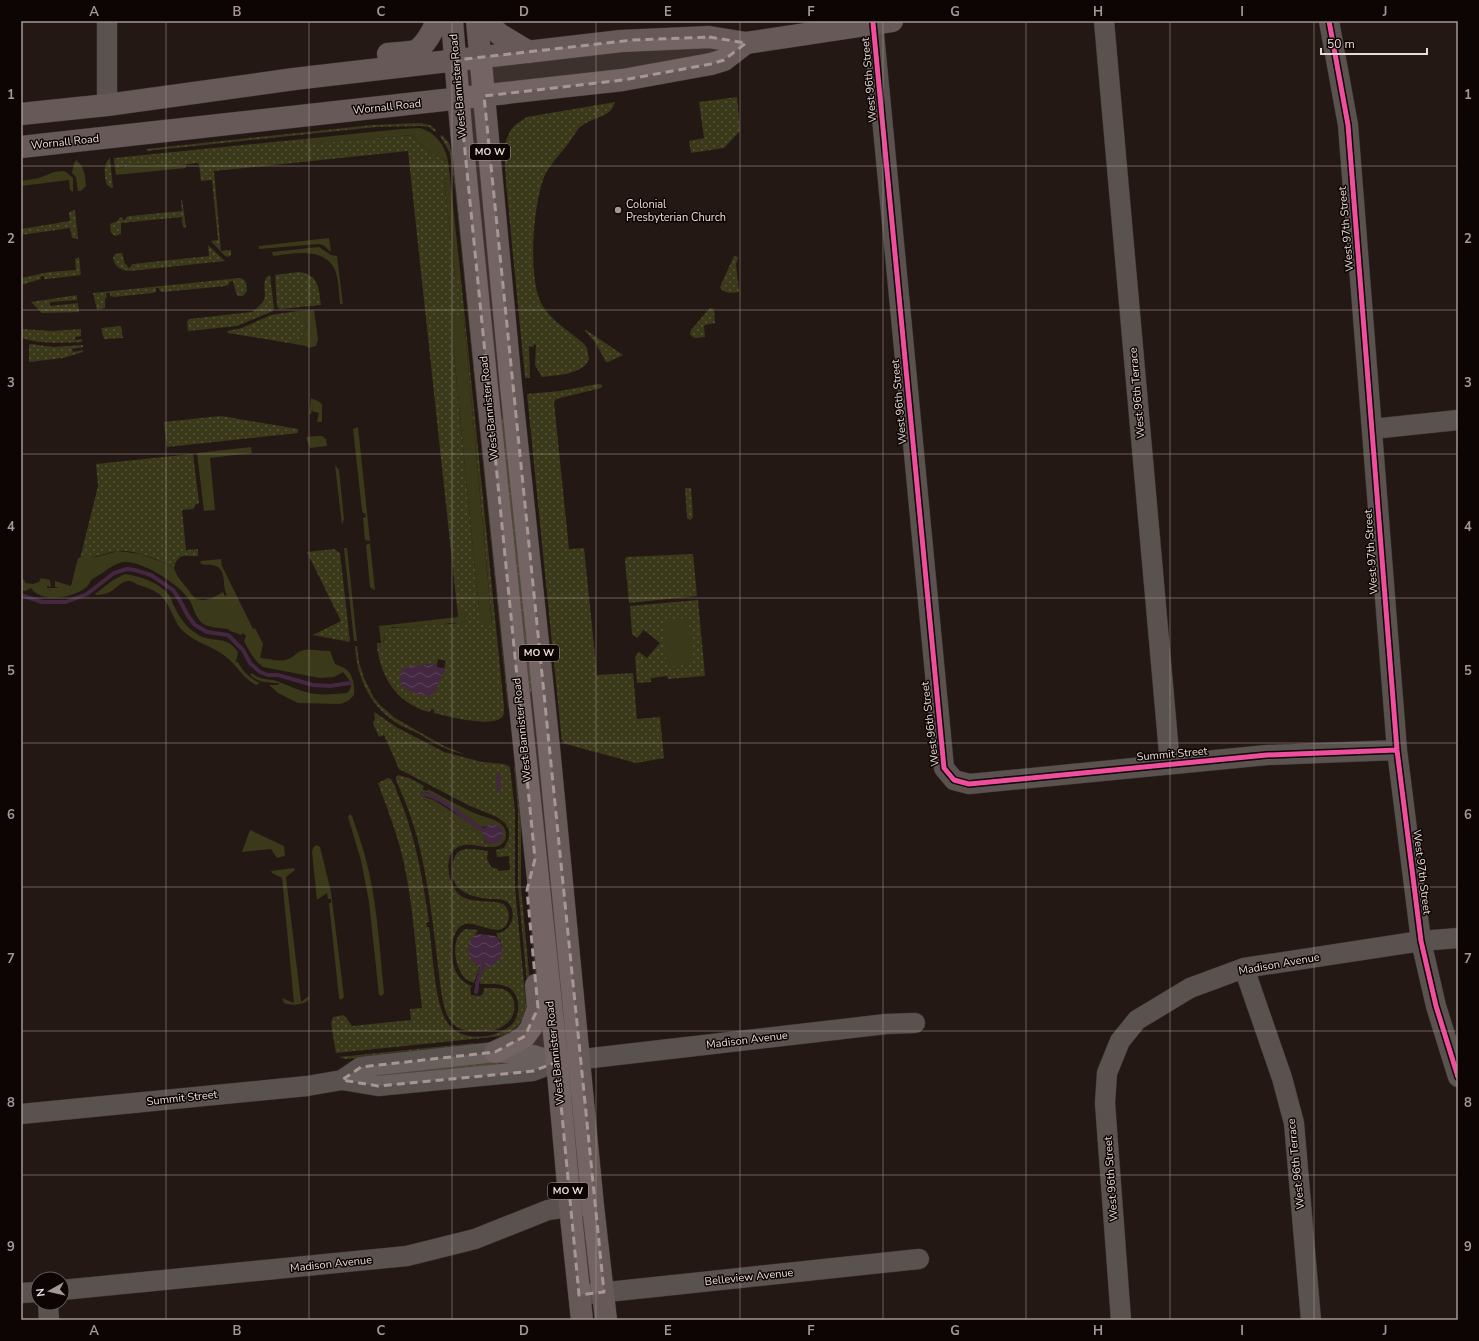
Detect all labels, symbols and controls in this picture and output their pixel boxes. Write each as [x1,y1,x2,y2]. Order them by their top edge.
text: A [89,3,99,21]
text: B [233,3,242,21]
text: C [377,3,386,21]
text: D [519,3,529,21]
text: E [664,3,672,21]
text: F [807,3,815,21]
text: G [950,3,960,21]
text: H [1093,3,1103,21]
text: I [1240,3,1244,21]
text: J [1382,3,1387,21]
scale bar [1321,30,1427,56]
street label: West Bannister Road [446,33,470,139]
text: 50 m [1327,36,1355,52]
street label: West 96th Street [858,37,880,123]
text: 1 [7,86,15,104]
text: 1 [1464,86,1472,104]
street label: Wornall Road [352,96,422,118]
street label: Wornall Road [30,131,100,153]
road number: MO W [470,144,510,160]
street label: West 97th Street [1335,186,1357,272]
place label: Colonial Presbyterian Church [626,197,726,225]
marker: Colonial Presbyterian Church [613,205,623,215]
text: 2 [7,230,15,248]
text: 2 [1464,230,1472,248]
street label: West 96th Terrace [1126,347,1148,439]
street label: West Bannister Road [476,355,502,461]
street label: West 96th Street [888,359,910,445]
text: 3 [7,374,15,392]
text: 3 [1464,374,1472,392]
street label: West 97th Street [1361,509,1381,595]
text: 4 [7,518,15,536]
text: 4 [1464,518,1472,536]
road number: MO W [519,645,559,661]
text: 5 [7,662,15,680]
text: 5 [1464,662,1472,680]
street label: West Bannister Road [509,677,535,783]
street label: West 96th Street [917,681,943,767]
street label: Summit Street [1136,743,1208,765]
text: 6 [7,806,15,824]
text: 6 [1464,806,1472,824]
street label: West 97th Street [1409,829,1435,915]
street label: Madison Avenue [1237,949,1321,979]
text: 7 [7,950,15,968]
text: 7 [1464,950,1472,968]
street label: West Bannister Road [542,1000,568,1106]
street label: Madison Avenue [705,1028,789,1052]
street label: Summit Street [146,1087,218,1109]
text: 8 [7,1094,15,1112]
text: 8 [1464,1094,1472,1112]
street label: West 96th Terrace [1284,1118,1308,1210]
street label: West 96th Street [1101,1136,1121,1222]
road number: MO W [548,1183,588,1199]
text: 9 [7,1238,15,1256]
text: 9 [1464,1238,1472,1256]
street label: Madison Avenue [289,1252,373,1276]
street label: Belleview Avenue [704,1265,794,1289]
north arrow [30,1271,70,1311]
text: N [33,1287,49,1297]
text: A [89,1322,99,1340]
text: B [233,1322,242,1340]
text: C [377,1322,386,1340]
text: D [519,1322,529,1340]
text: E [664,1322,672,1340]
text: F [807,1322,815,1340]
text: G [950,1322,960,1340]
text: H [1093,1322,1103,1340]
text: I [1240,1322,1244,1340]
text: J [1382,1322,1387,1340]

